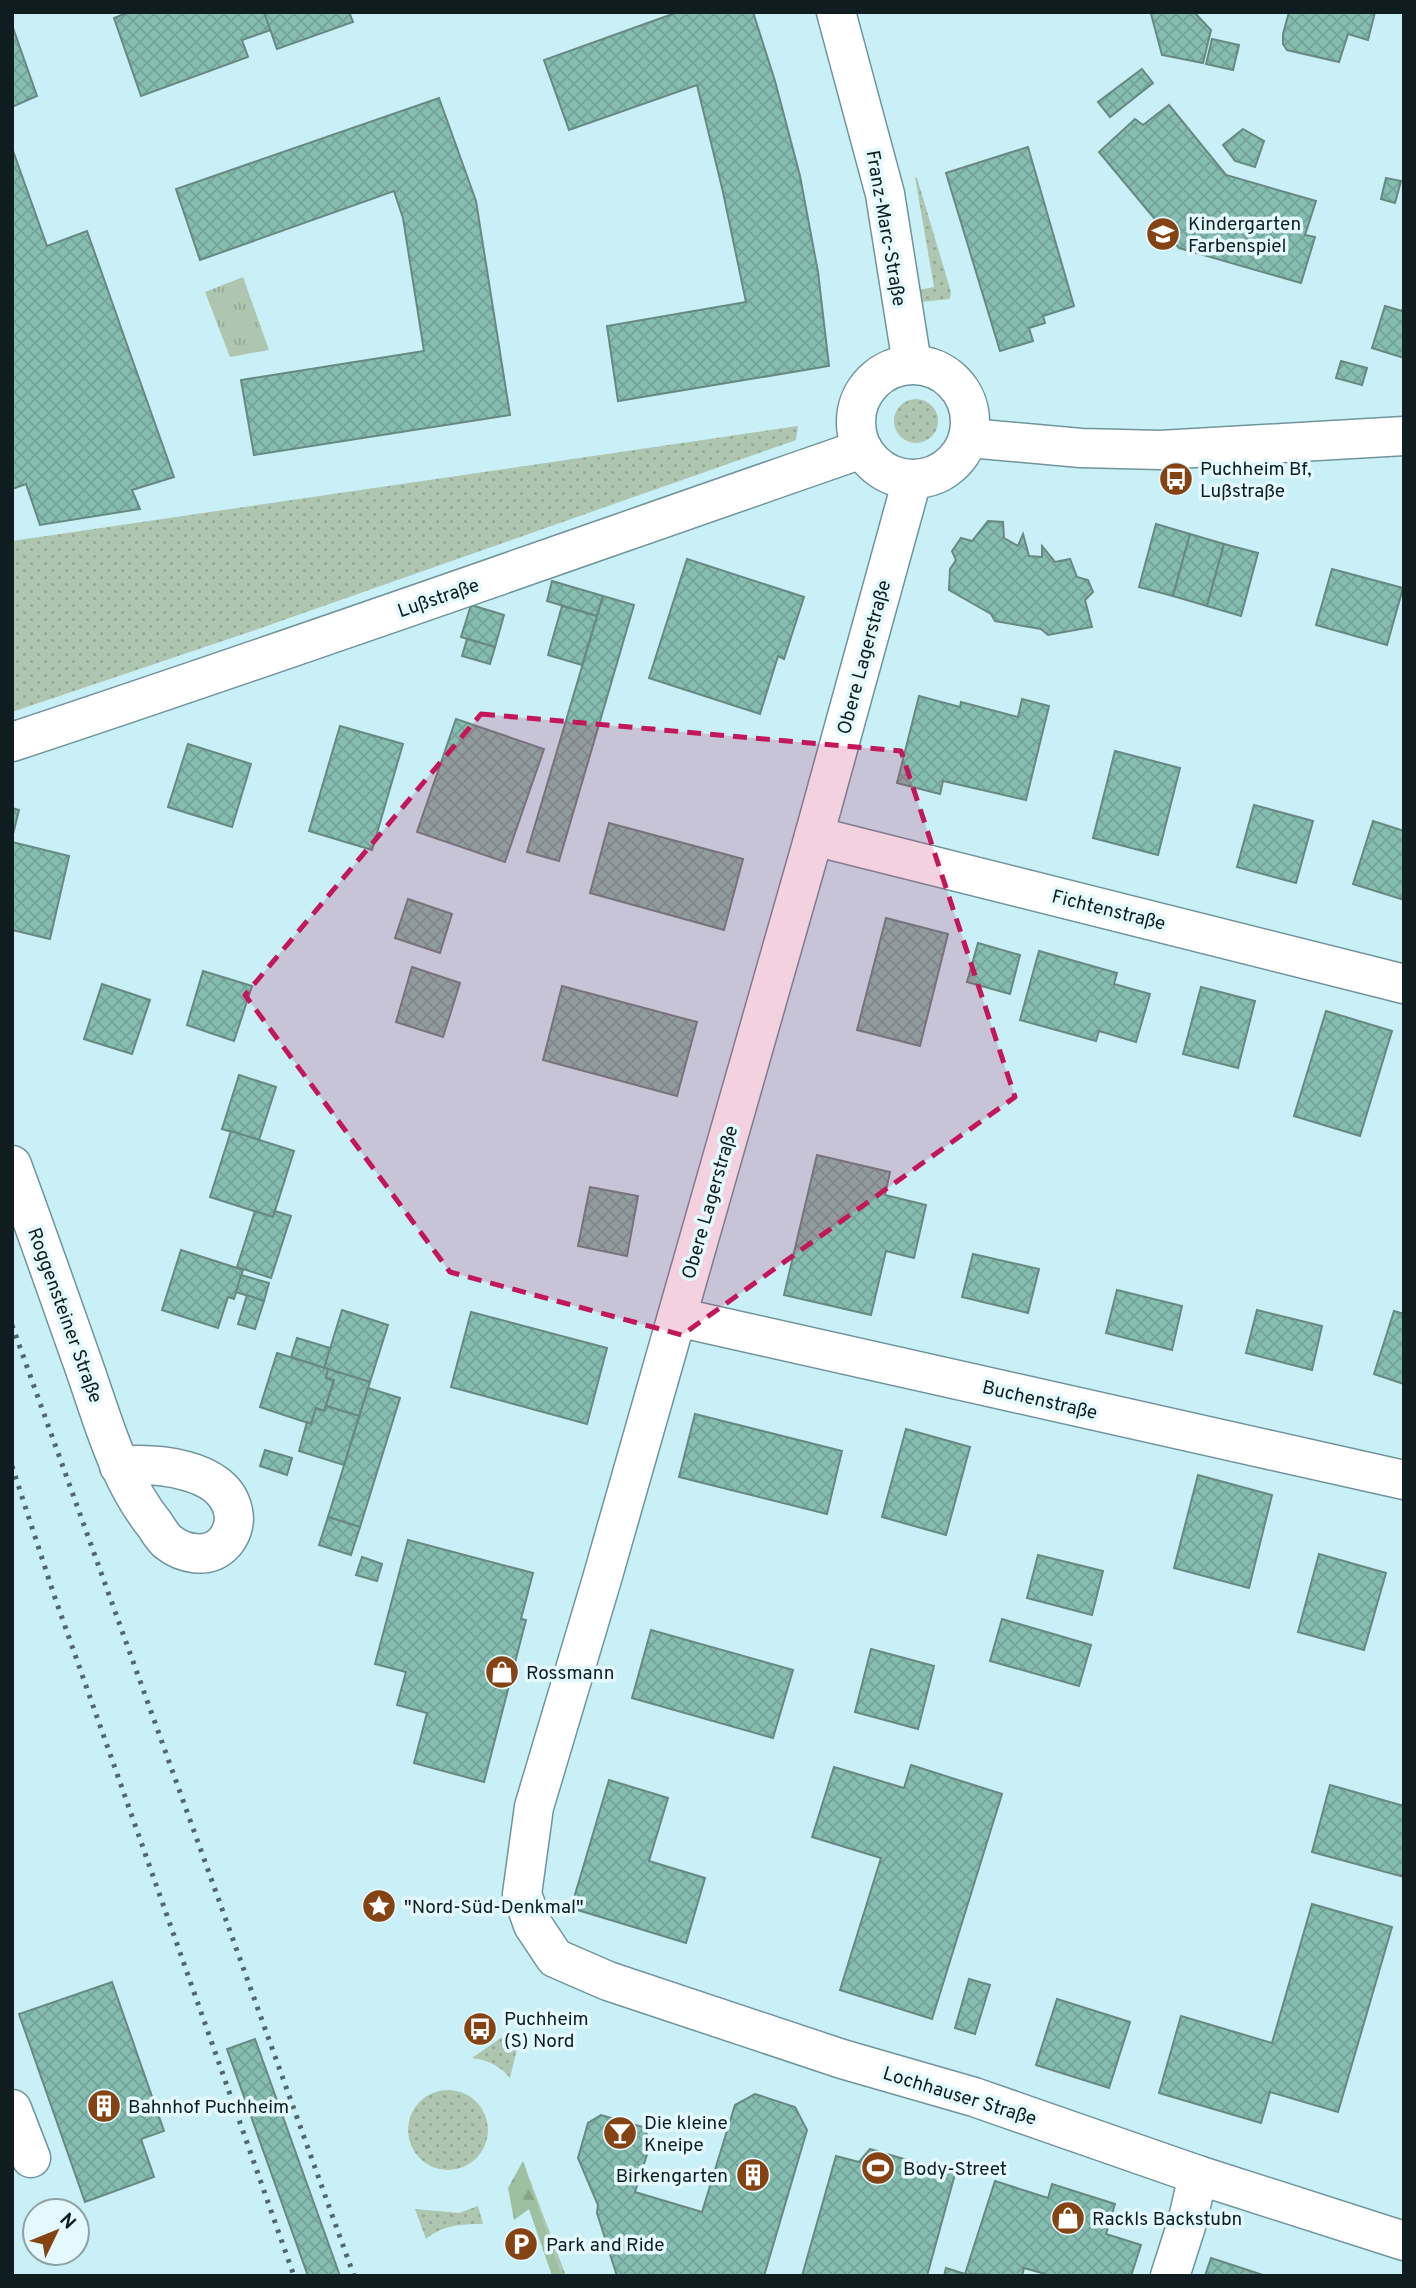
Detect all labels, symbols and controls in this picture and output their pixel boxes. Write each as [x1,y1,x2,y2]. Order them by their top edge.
street label: Franz-Marc-Straße [860,149,911,308]
place label: Kindergarten Farbenspiel [1188,213,1301,259]
school or university icon: Kindergarten Farbenspiel [1144,215,1182,253]
place label: Puchheim Bf, Lußstraße [1200,458,1311,504]
bus stop icon: Puchheim Bf, Lußstraße [1157,460,1195,498]
street label: Lußstraße [395,574,483,624]
street label: Obere Lagerstraße [833,578,897,737]
street label: Fichtenstraße [1049,885,1168,937]
street label: Obere Lagerstraße [677,1123,744,1282]
street label: Roggensteiner Straße [21,1225,107,1407]
street label: Buchenstraße [980,1376,1100,1426]
shop icon: Rossmann [483,1653,521,1691]
place label: Rossmann [526,1662,614,1686]
place icon: "Nord-Süd-Denkmal" [360,1887,398,1925]
place label: "Nord-Süd-Denkmal" [404,1896,584,1920]
place label: Puchheim (S) Nord [504,2008,589,2054]
bus stop icon: Puchheim (S) Nord [461,2010,499,2048]
street label: Lochhauser Straße [880,2062,1039,2132]
building icon: Bahnhof Puchheim [85,2087,123,2125]
place label: Bahnhof Puchheim [128,2096,289,2120]
place label: Die kleine Kneipe [644,2112,728,2158]
bar icon: Die kleine Kneipe [601,2114,639,2152]
sports icon: Body-Street [859,2149,897,2187]
building icon: Birkengarten [734,2156,772,2194]
place label: Body-Street [903,2158,1007,2182]
place label: Birkengarten [616,2165,728,2189]
north arrow [21,2197,91,2267]
shop icon: Rackls Backstubn [1049,2199,1087,2237]
place label: Rackls Backstubn [1092,2208,1242,2232]
text: N [54,2209,80,2235]
parking icon: Park and Ride [502,2225,540,2263]
place label: Park and Ride [546,2234,664,2258]

